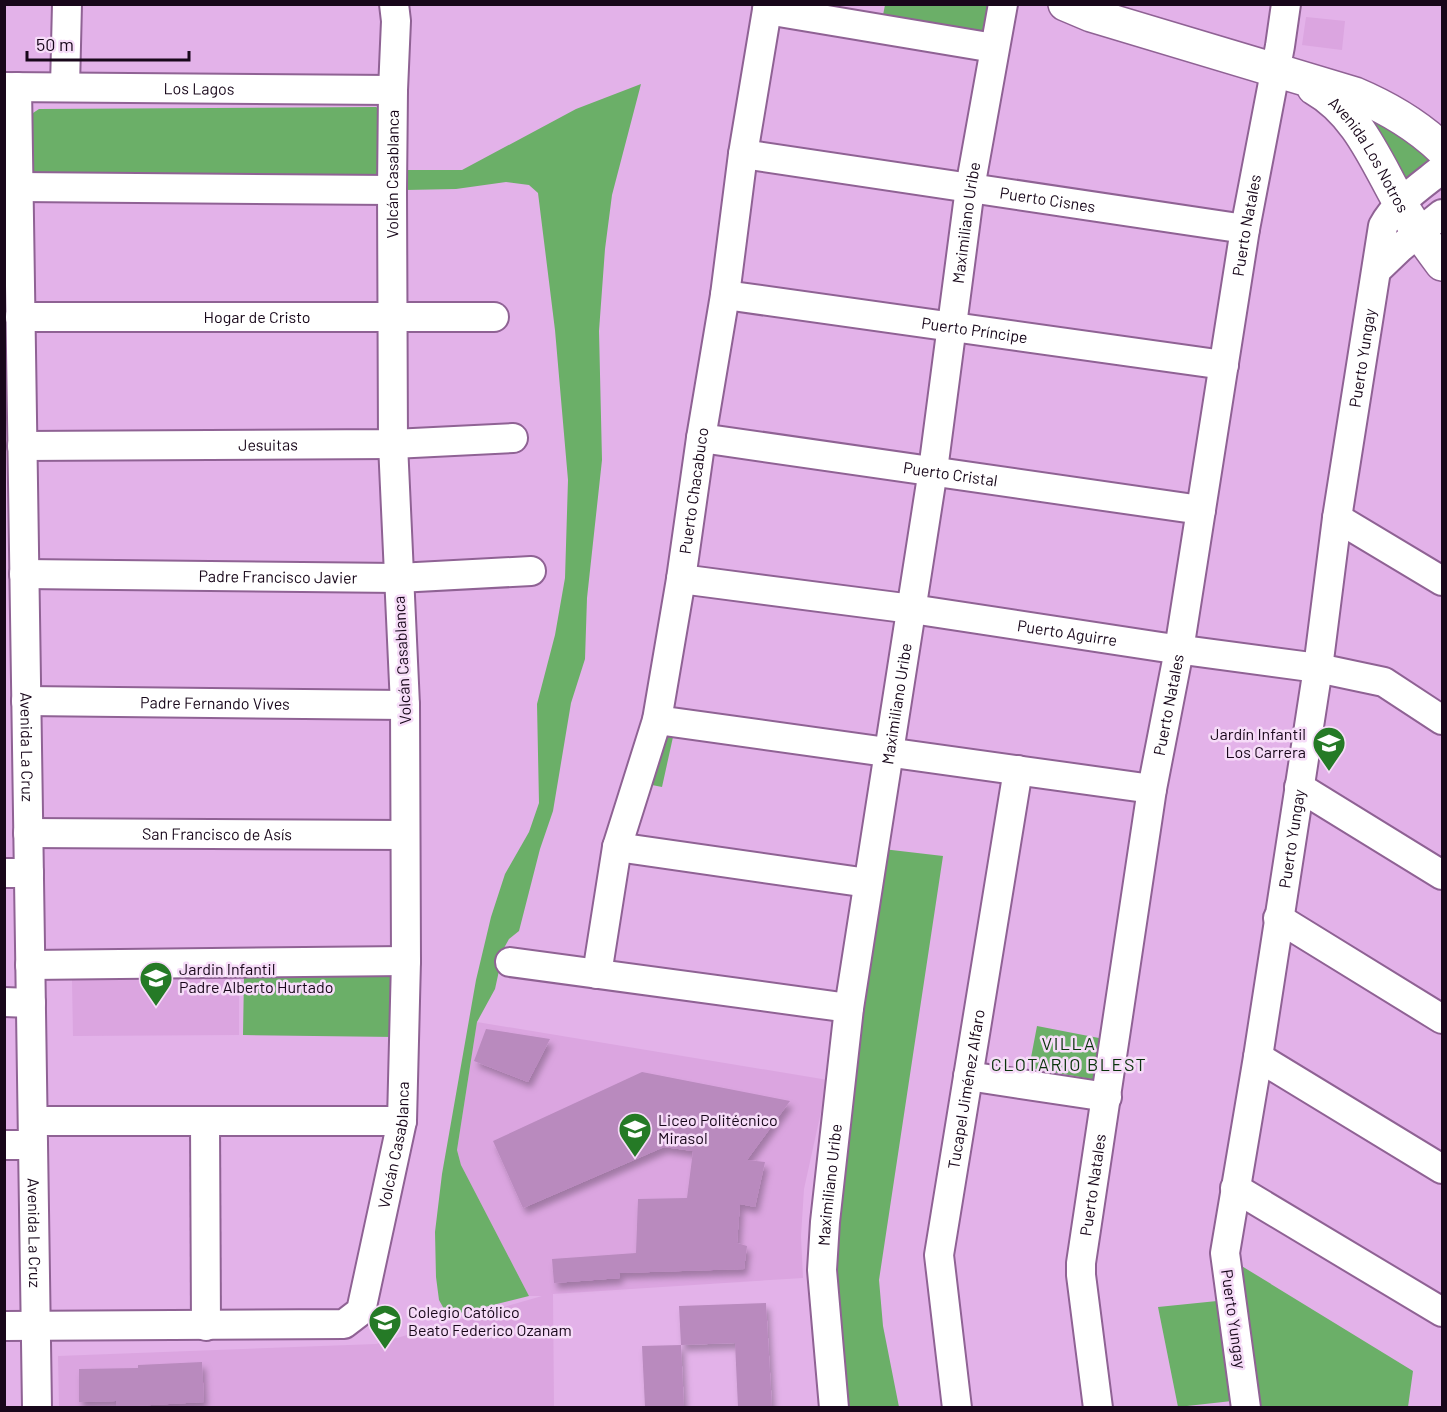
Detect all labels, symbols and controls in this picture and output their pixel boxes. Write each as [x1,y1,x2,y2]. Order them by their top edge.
scale bar [27,24,189,62]
text: 50 m [36,33,74,55]
street label: Los Lagos [163,78,235,98]
street label: Avenida Los Notros [1325,92,1413,216]
street label: Volcán Casablanca [382,110,402,239]
street label: Maximiliano Uribe [948,160,984,285]
street label: Puerto Natales [1228,173,1264,277]
street label: Puerto Cisnes [999,183,1097,216]
street label: Puerto Yungay [1345,306,1379,409]
street label: Hogar de Cristo [203,307,311,326]
street label: Puerto Príncipe [920,313,1029,346]
street label: Puerto Chacabuco [675,426,712,555]
street label: Jesuitas [238,435,298,454]
street label: Puerto Cristal [902,457,999,490]
street label: Padre Francisco Javier [198,566,358,587]
street label: Volcán Casablanca [389,595,414,725]
street label: Puerto Aguirre [1016,615,1119,649]
street label: Maximiliano Uribe [877,642,915,766]
street label: Puerto Natales [1149,653,1187,757]
street label: Avenida La Cruz [17,692,38,802]
street label: Padre Fernando Vives [140,692,290,713]
place label: Jardín Infantil Los Carrera [1210,724,1306,761]
school or university icon: Jardín Infantil Los Carrera [1311,725,1347,772]
street label: Puerto Yungay [1274,787,1308,890]
street label: San Francisco de Asís [142,824,292,843]
place label: Jardin Infantil Padre Alberto Hurtado [179,959,333,996]
school or university icon: Jardin Infantil Padre Alberto Hurtado [138,960,174,1007]
street label: Tucapel Jiménez Alfaro [943,1008,988,1170]
district label: VILLA CLOTARIO BLEST [991,1032,1147,1075]
street label: Volcán Casablanca [373,1081,412,1210]
place label: Liceo Politécnico Mirasol [658,1110,778,1147]
school or university icon: Liceo Politécnico Mirasol [617,1111,653,1158]
street label: Maximiliano Uribe [814,1123,845,1246]
street label: Puerto Natales [1075,1133,1109,1237]
street label: Avenida La Cruz [25,1178,45,1288]
street label: Puerto Yungay [1218,1268,1251,1370]
place label: Colegio Católico Beato Federico Ozanam [408,1302,572,1339]
school or university icon: Colegio Católico Beato Federico Ozanam [367,1303,403,1350]

